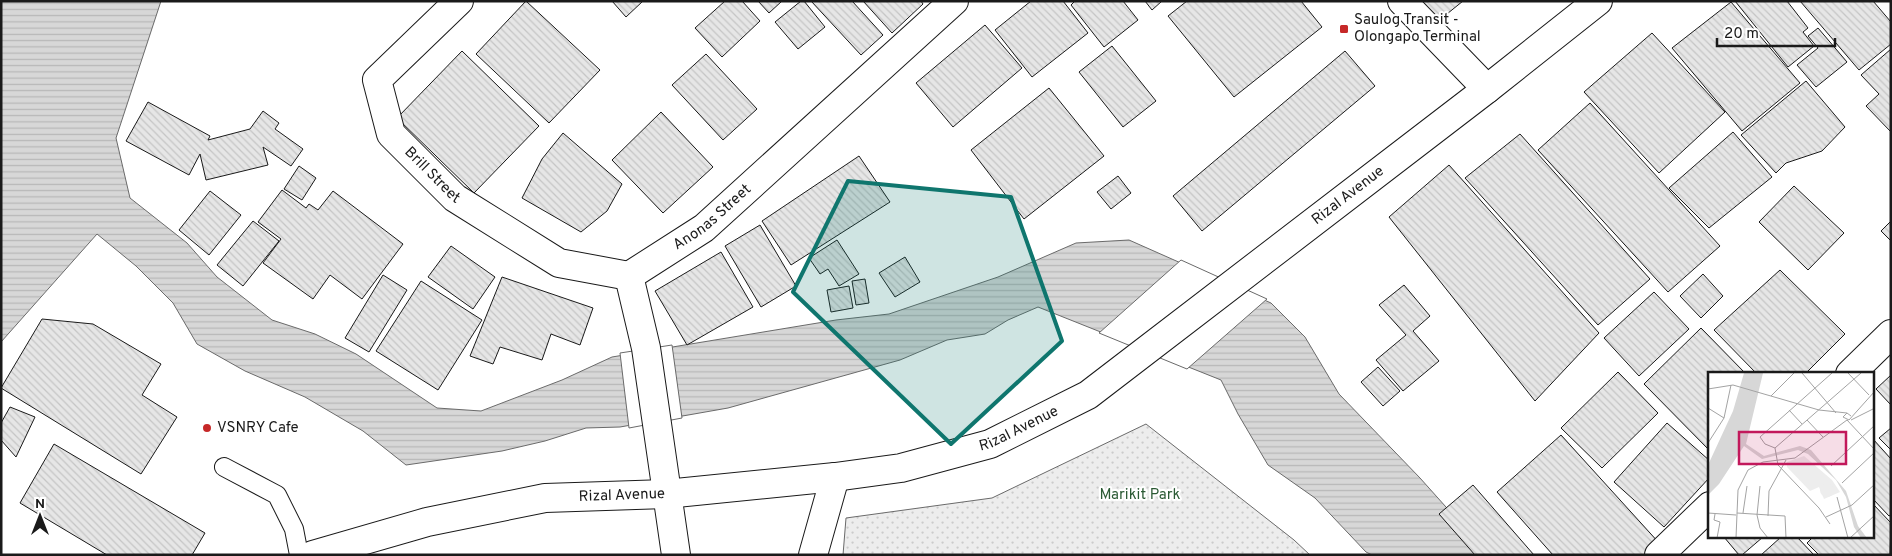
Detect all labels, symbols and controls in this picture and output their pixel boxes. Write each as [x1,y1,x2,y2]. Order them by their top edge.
place label: Saulog Transit - Olongapo Terminal [1354,11,1481,47]
scale bar [1717,15,1834,47]
marker: Saulog Transit - Olongapo Terminal [1338,23,1350,35]
text: 20 m [1724,25,1759,44]
street label: Brill Street [400,143,463,208]
street label: Rizal Avenue [1308,162,1388,229]
street label: Anonas Street [670,180,755,255]
inset map [1708,372,1874,538]
street label: Rizal Avenue [977,402,1062,456]
place label: VSNRY Cafe [217,419,299,438]
marker: VSNRY Cafe [201,422,213,434]
street label: Rizal Avenue [578,485,665,506]
park label: Marikit Park [1099,486,1181,505]
north arrow [15,491,65,541]
text: N [35,496,45,513]

